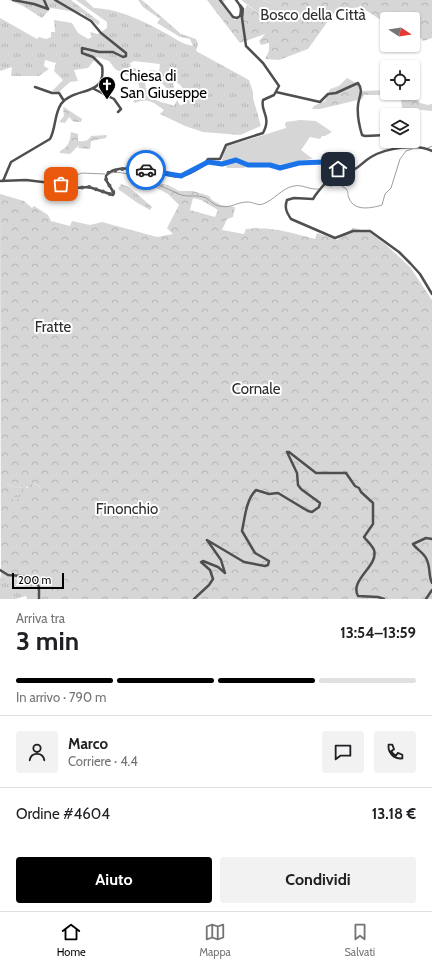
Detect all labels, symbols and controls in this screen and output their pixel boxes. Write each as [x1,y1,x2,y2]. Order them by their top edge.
park label: Bosco della Città [260,6,367,24]
north arrow [380,12,420,52]
map controls [380,12,420,148]
button: locate [380,60,420,100]
place label: Chiesa di San Giuseppe [120,67,207,102]
church icon: Chiesa di San Giuseppe [97,75,117,100]
button: layers [380,108,420,148]
courier [126,150,166,190]
pin [321,152,355,186]
icon: home [327,158,349,180]
icon: car [135,159,157,181]
pin [44,167,78,201]
icon: bag [50,173,72,195]
park label: Fratte [35,318,72,336]
park label: Cornale [232,380,281,398]
park label: Finonchio [96,500,158,518]
scale bar [12,571,64,590]
text: 200 m [18,573,51,587]
text: Arriva tra [16,610,65,626]
text: 13:54–13:59 [340,624,416,642]
text: 3 min [16,625,79,657]
text: In arrivo · 790 m [16,689,106,705]
button: person [16,731,58,773]
button: chat [322,731,364,773]
button: phone [374,731,416,773]
text: Marco [68,735,108,753]
text: Corriere · 4.4 [68,753,138,769]
text: Ordine #4604 [16,805,110,823]
text: 13.18 € [372,805,416,823]
button: Aiuto [16,857,212,903]
button: Condividi [220,857,416,903]
tab: Home [57,921,86,959]
tab: Mappa [199,921,231,959]
tab: Salvati [344,921,375,959]

